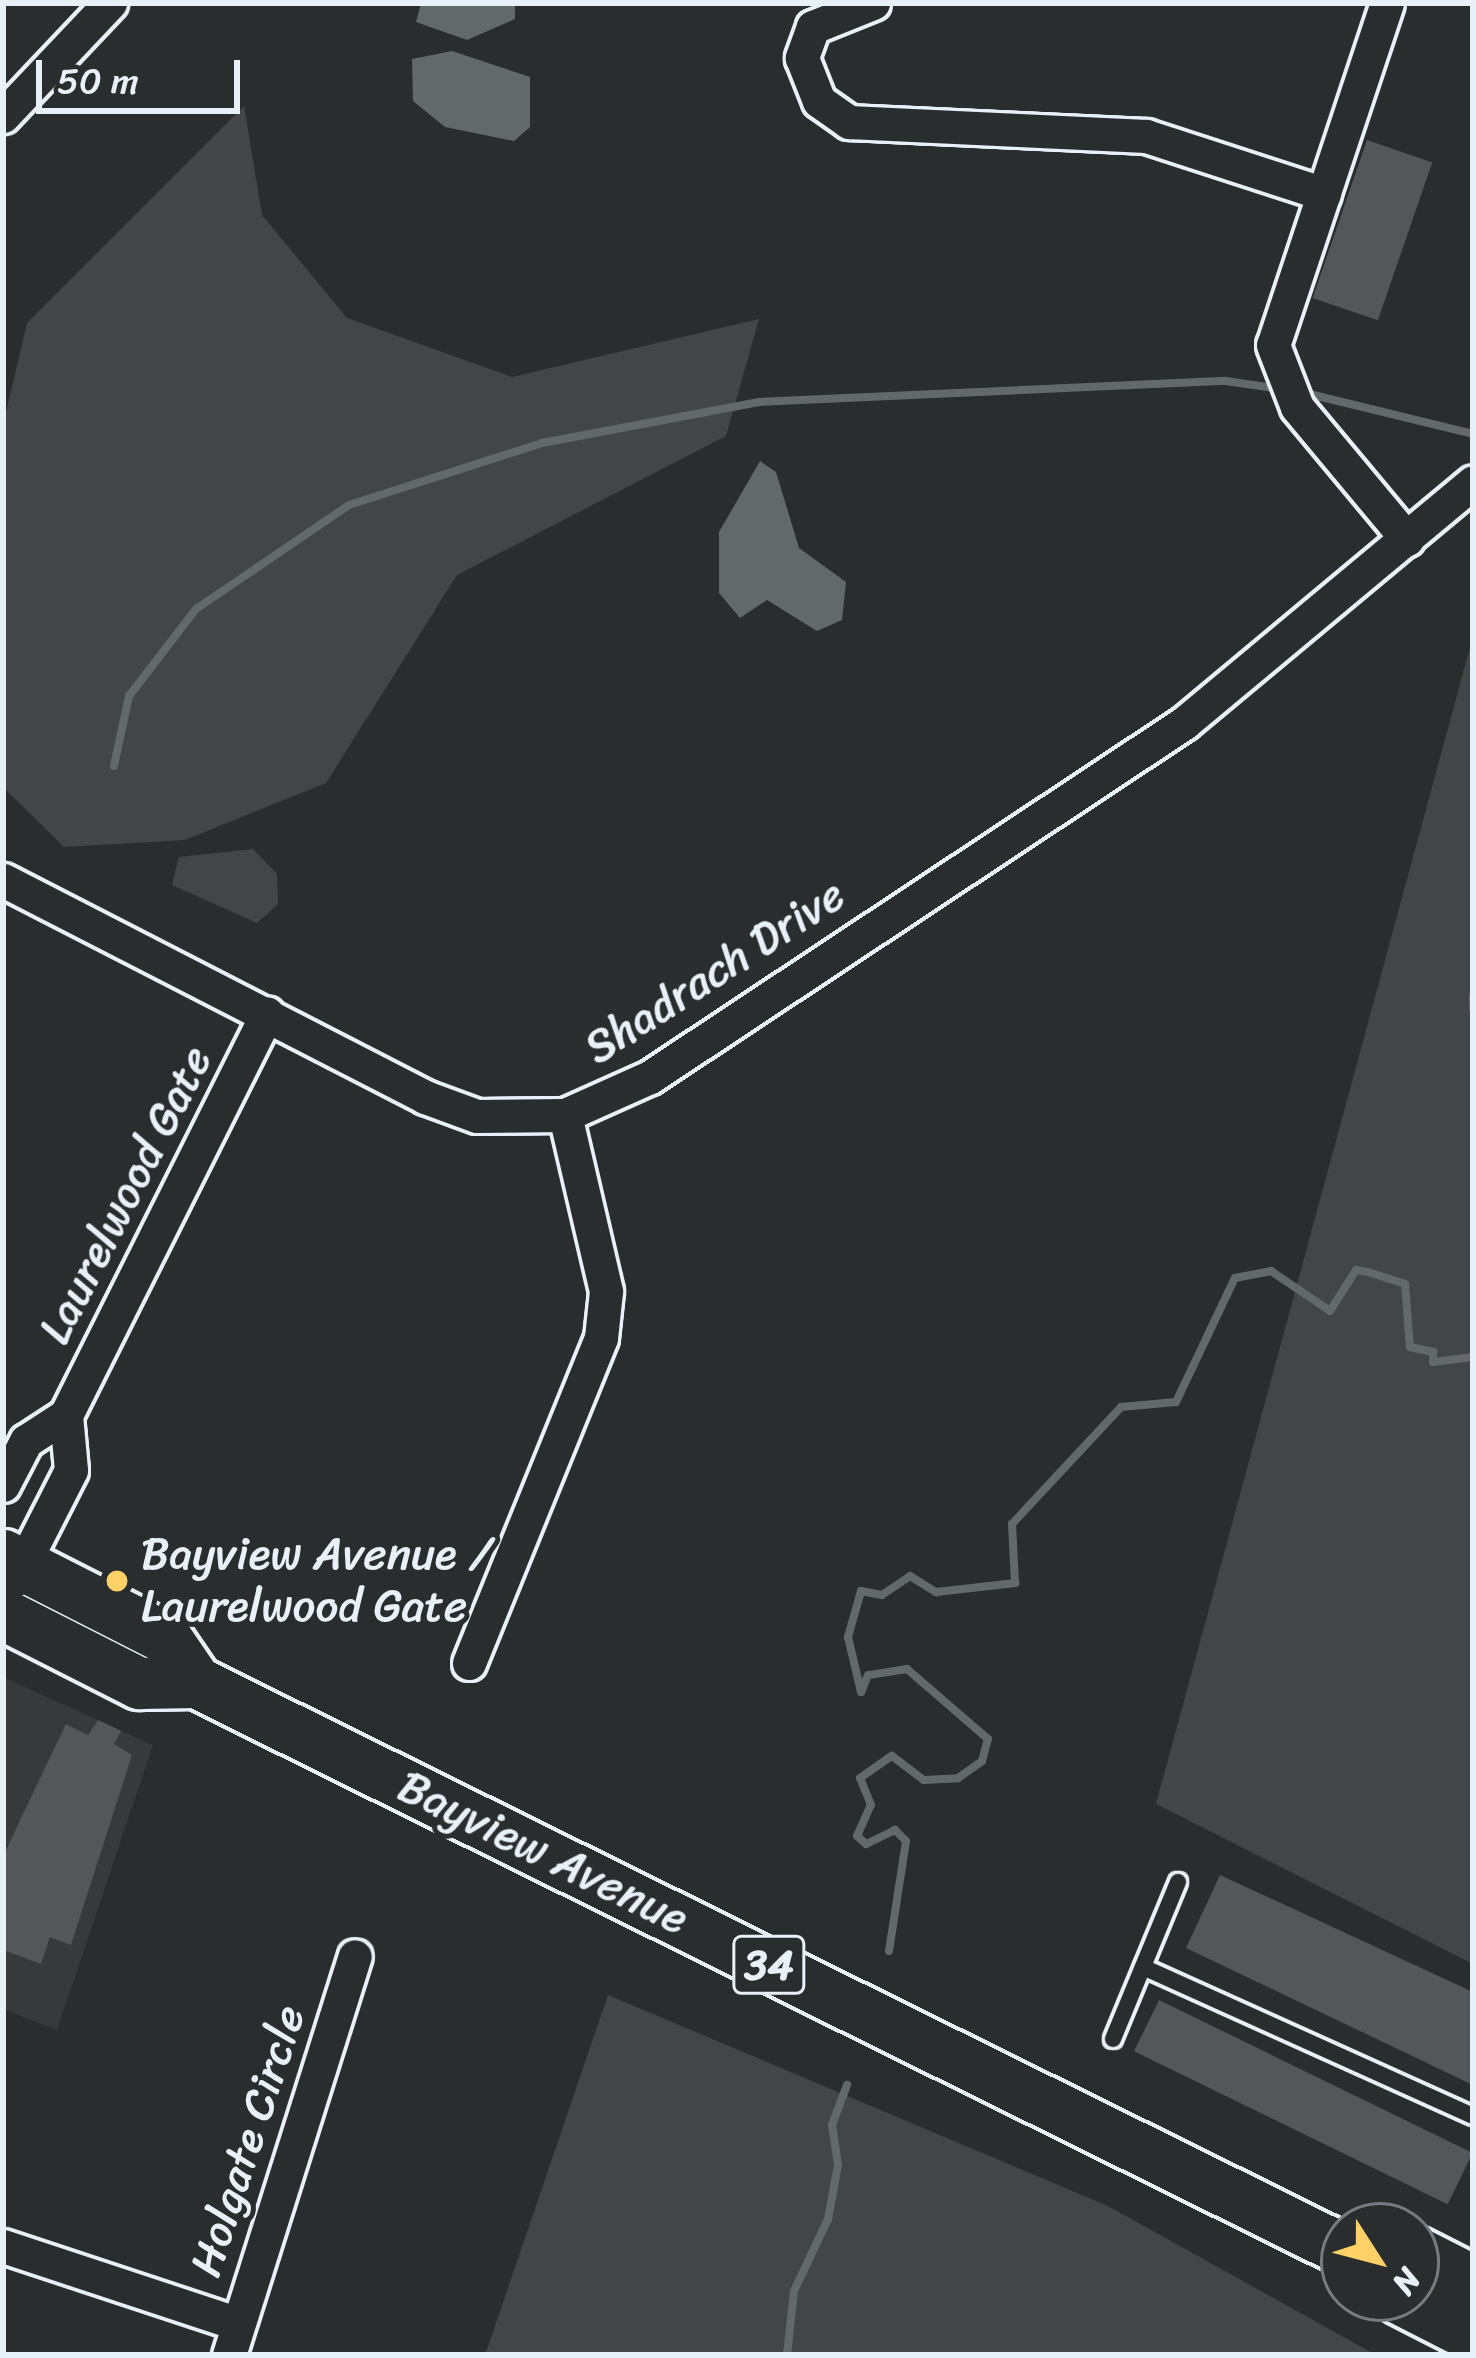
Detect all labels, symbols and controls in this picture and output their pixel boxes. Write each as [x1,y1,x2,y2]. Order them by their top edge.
scale bar [42,36,246,110]
text: 50 m [57,49,139,113]
street label: Shadrach Drive [575,868,855,1076]
street label: Laurelwood Gate [28,1037,224,1353]
place label: Bayview Avenue / Laurelwood Gate [141,1528,491,1634]
marker: Bayview Avenue / Laurelwood Gate [104,1568,130,1594]
street label: Bayview Avenue [389,1760,697,1946]
road number: 34 [730,1929,808,2001]
street label: Holgate Circle [179,1999,317,2283]
north arrow [1320,2202,1440,2322]
text: N [1377,2255,1437,2308]

